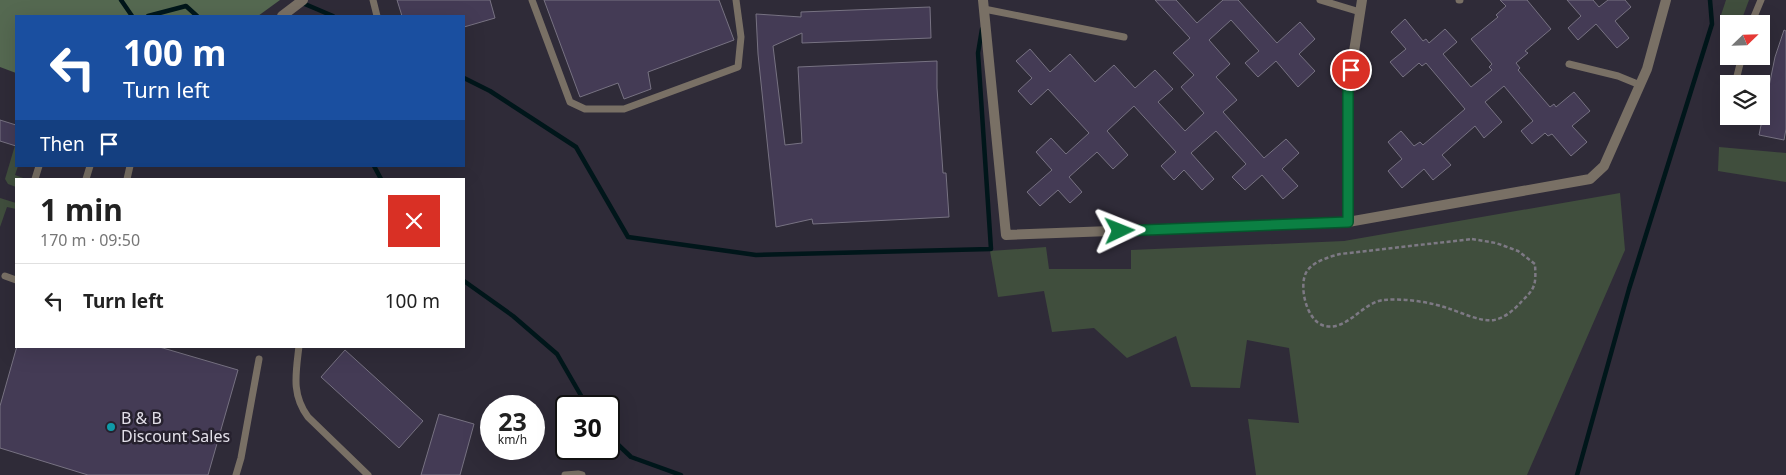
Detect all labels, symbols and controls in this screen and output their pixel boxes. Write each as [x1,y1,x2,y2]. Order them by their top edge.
north arrow [1720,15,1770,65]
map controls [1720,15,1770,125]
text: 100 m [123,29,226,76]
icon: left [40,35,105,100]
pin [1330,49,1372,91]
icon: arrive [1337,56,1365,84]
text: Turn left [123,74,210,104]
button: layers [1720,75,1770,125]
icon: arrive [95,130,123,158]
text: Then [40,131,85,157]
text: 1 min [40,189,123,230]
button: close [388,195,440,247]
position arrow [1093,204,1145,256]
text: 170 m · 09:50 [40,229,140,251]
icon: left [40,287,68,315]
text: Turn left [83,288,164,314]
text: 100 m [385,288,440,314]
speed limit sign: 30 [555,395,620,460]
text: 23 [498,404,527,438]
place label: B & B Discount Sales [121,407,230,447]
marker: B & B Discount Sales [105,421,117,433]
text: km/h [498,431,527,448]

